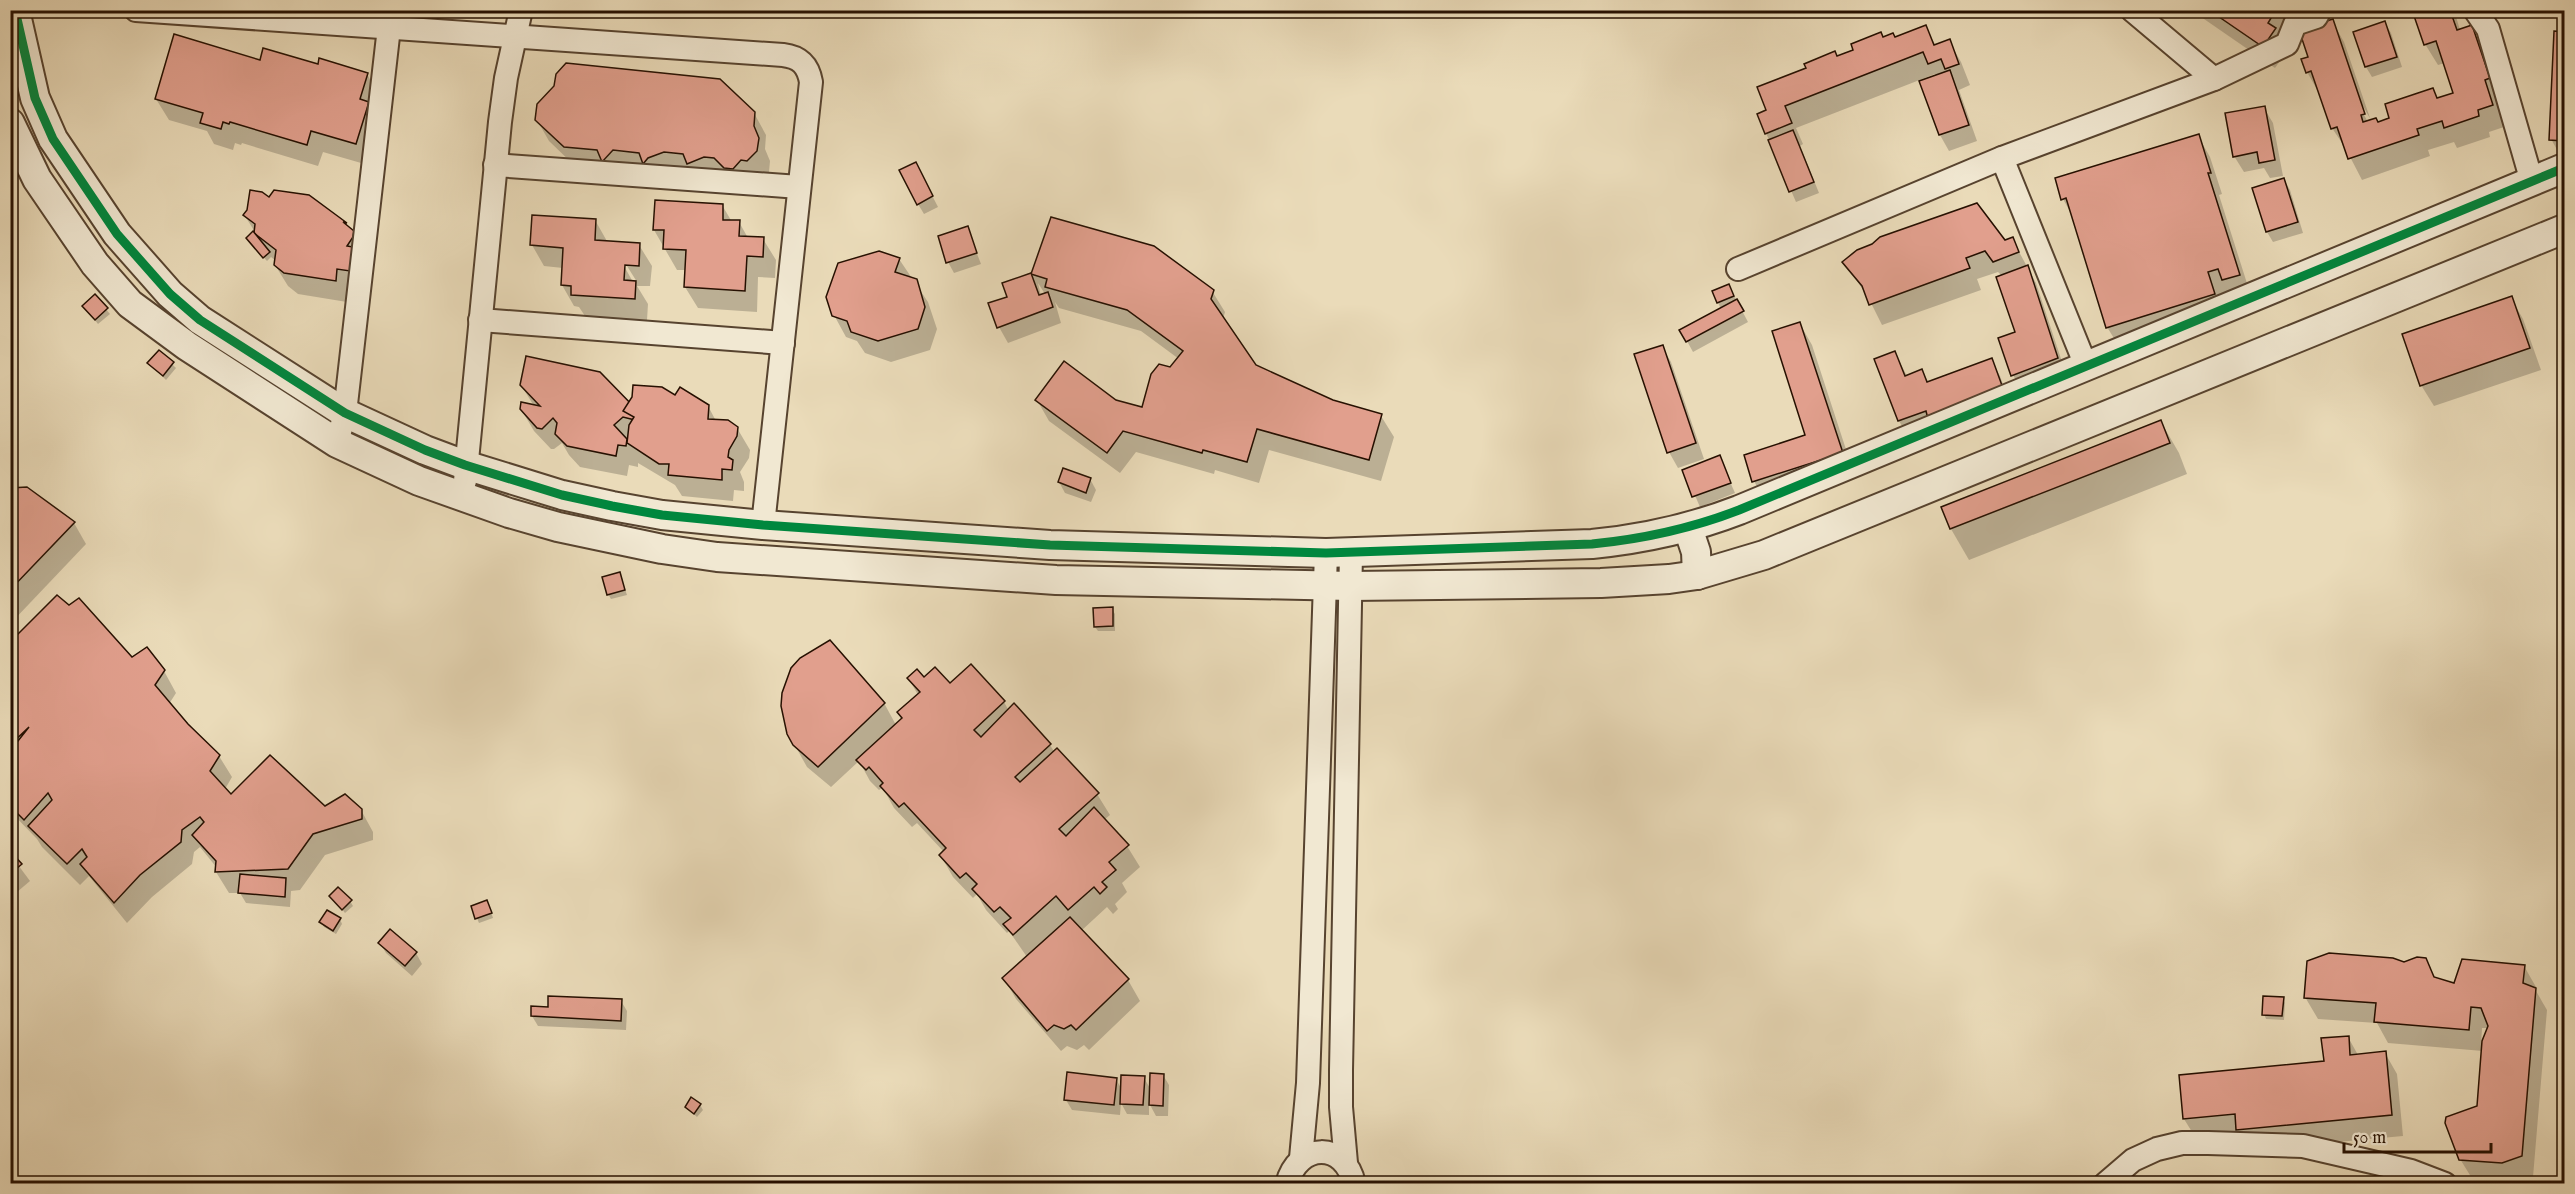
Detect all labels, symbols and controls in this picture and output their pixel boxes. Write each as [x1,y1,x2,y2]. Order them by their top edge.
scale bar [2344,1116,2491,1154]
text: 50 m [2353,1127,2386,1150]

